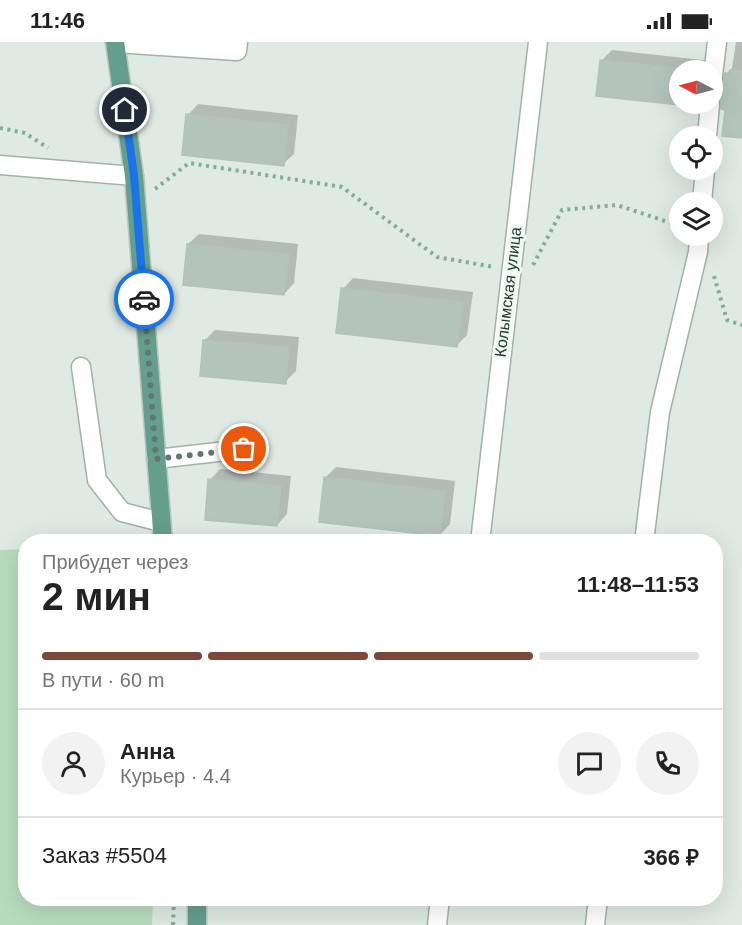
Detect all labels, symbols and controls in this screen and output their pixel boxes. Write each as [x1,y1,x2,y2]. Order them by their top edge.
text: 11:46 [30,8,85,33]
north arrow [669,60,723,114]
map controls [669,60,723,246]
pin [99,84,150,135]
icon: home [108,93,141,126]
button: locate [669,126,723,180]
button: layers [669,192,723,246]
street label: Колымская улица [492,226,524,358]
courier [114,269,174,329]
icon: car [128,283,161,316]
pin [218,423,269,474]
icon: bag [227,432,260,465]
text: Прибудет через [42,551,188,573]
text: 11:48–11:53 [577,572,699,597]
text: 2 мин [42,575,151,618]
text: В пути · 60 m [42,669,164,691]
button: person [42,732,105,795]
button: chat [558,732,621,795]
button: phone [636,732,699,795]
text: Анна [120,739,175,764]
text: Курьер · 4.4 [120,765,231,787]
text: Заказ #5504 [42,843,167,868]
text: 366 ₽ [643,845,699,870]

